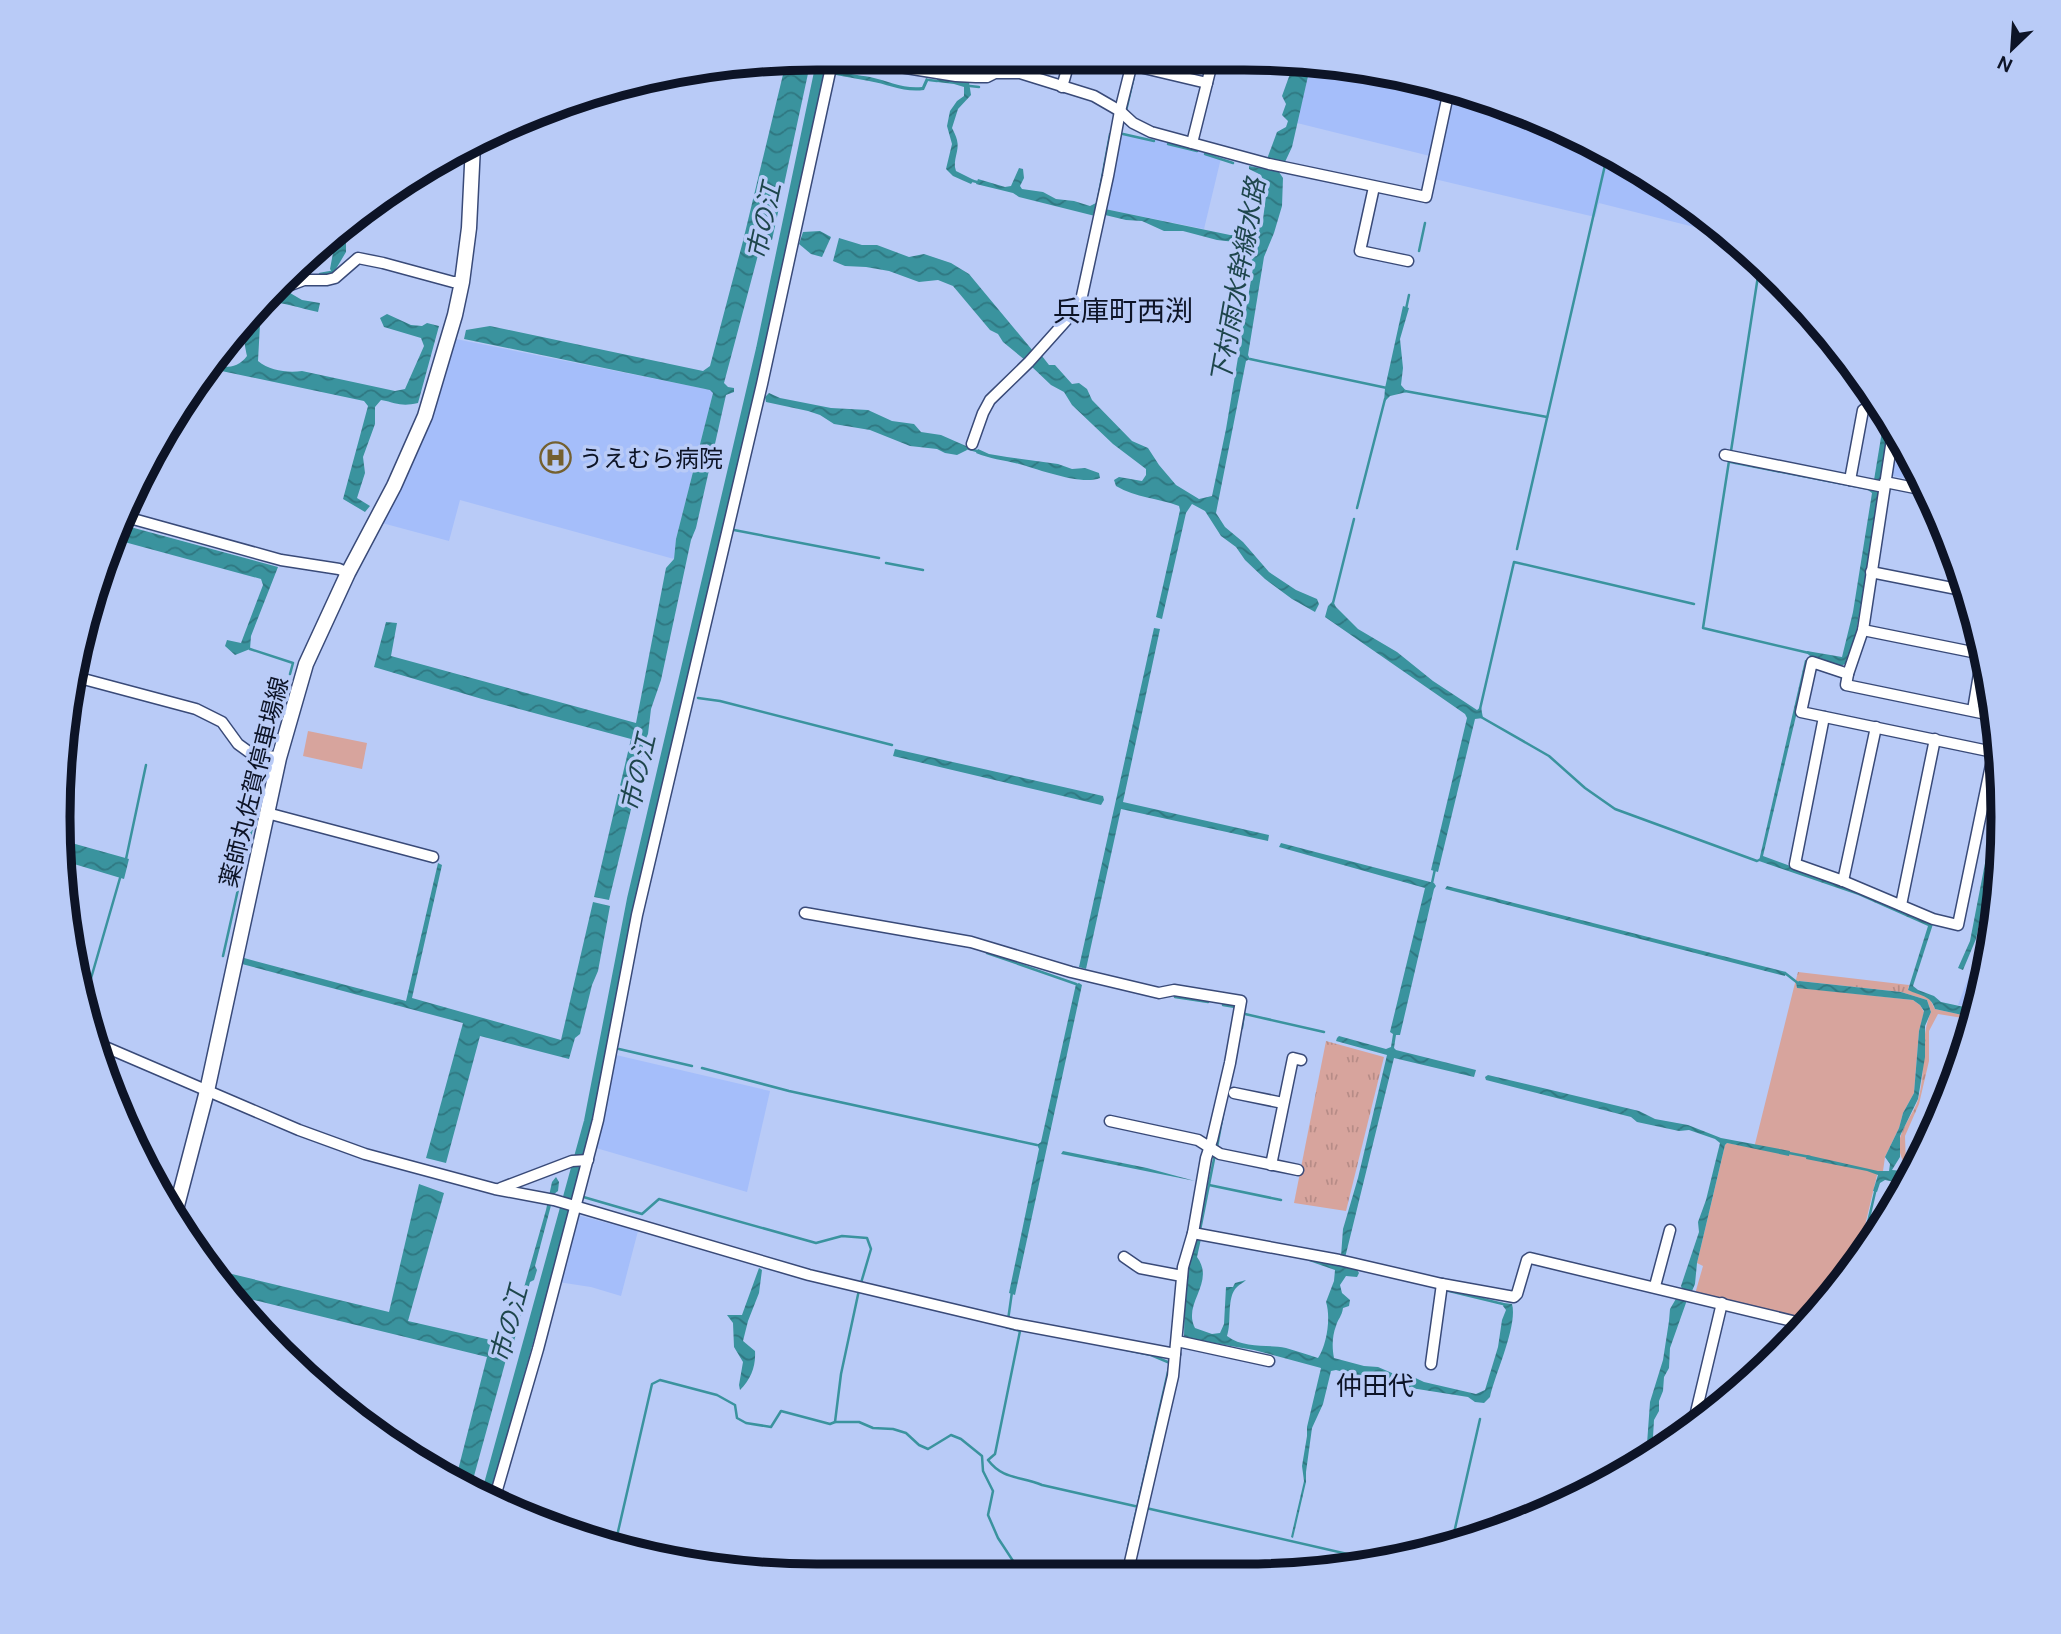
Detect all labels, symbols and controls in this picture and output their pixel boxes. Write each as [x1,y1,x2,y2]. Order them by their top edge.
north arrow [1977,14,2047,84]
text: N [1993,50,2017,78]
water label: 下村雨水幹線水路 [1203,174,1273,386]
water label: 市の江 [739,176,789,263]
district label: 兵庫町西渕 [1053,293,1193,330]
hospital icon: うえむら病院 [539,441,573,475]
place label: うえむら病院 [579,443,723,474]
street label: 薬師丸佐賀停車場線 [213,673,295,891]
water label: 市の江 [613,728,664,815]
water label: 市の江 [482,1279,536,1366]
district label: 仲田代 [1336,1369,1414,1403]

